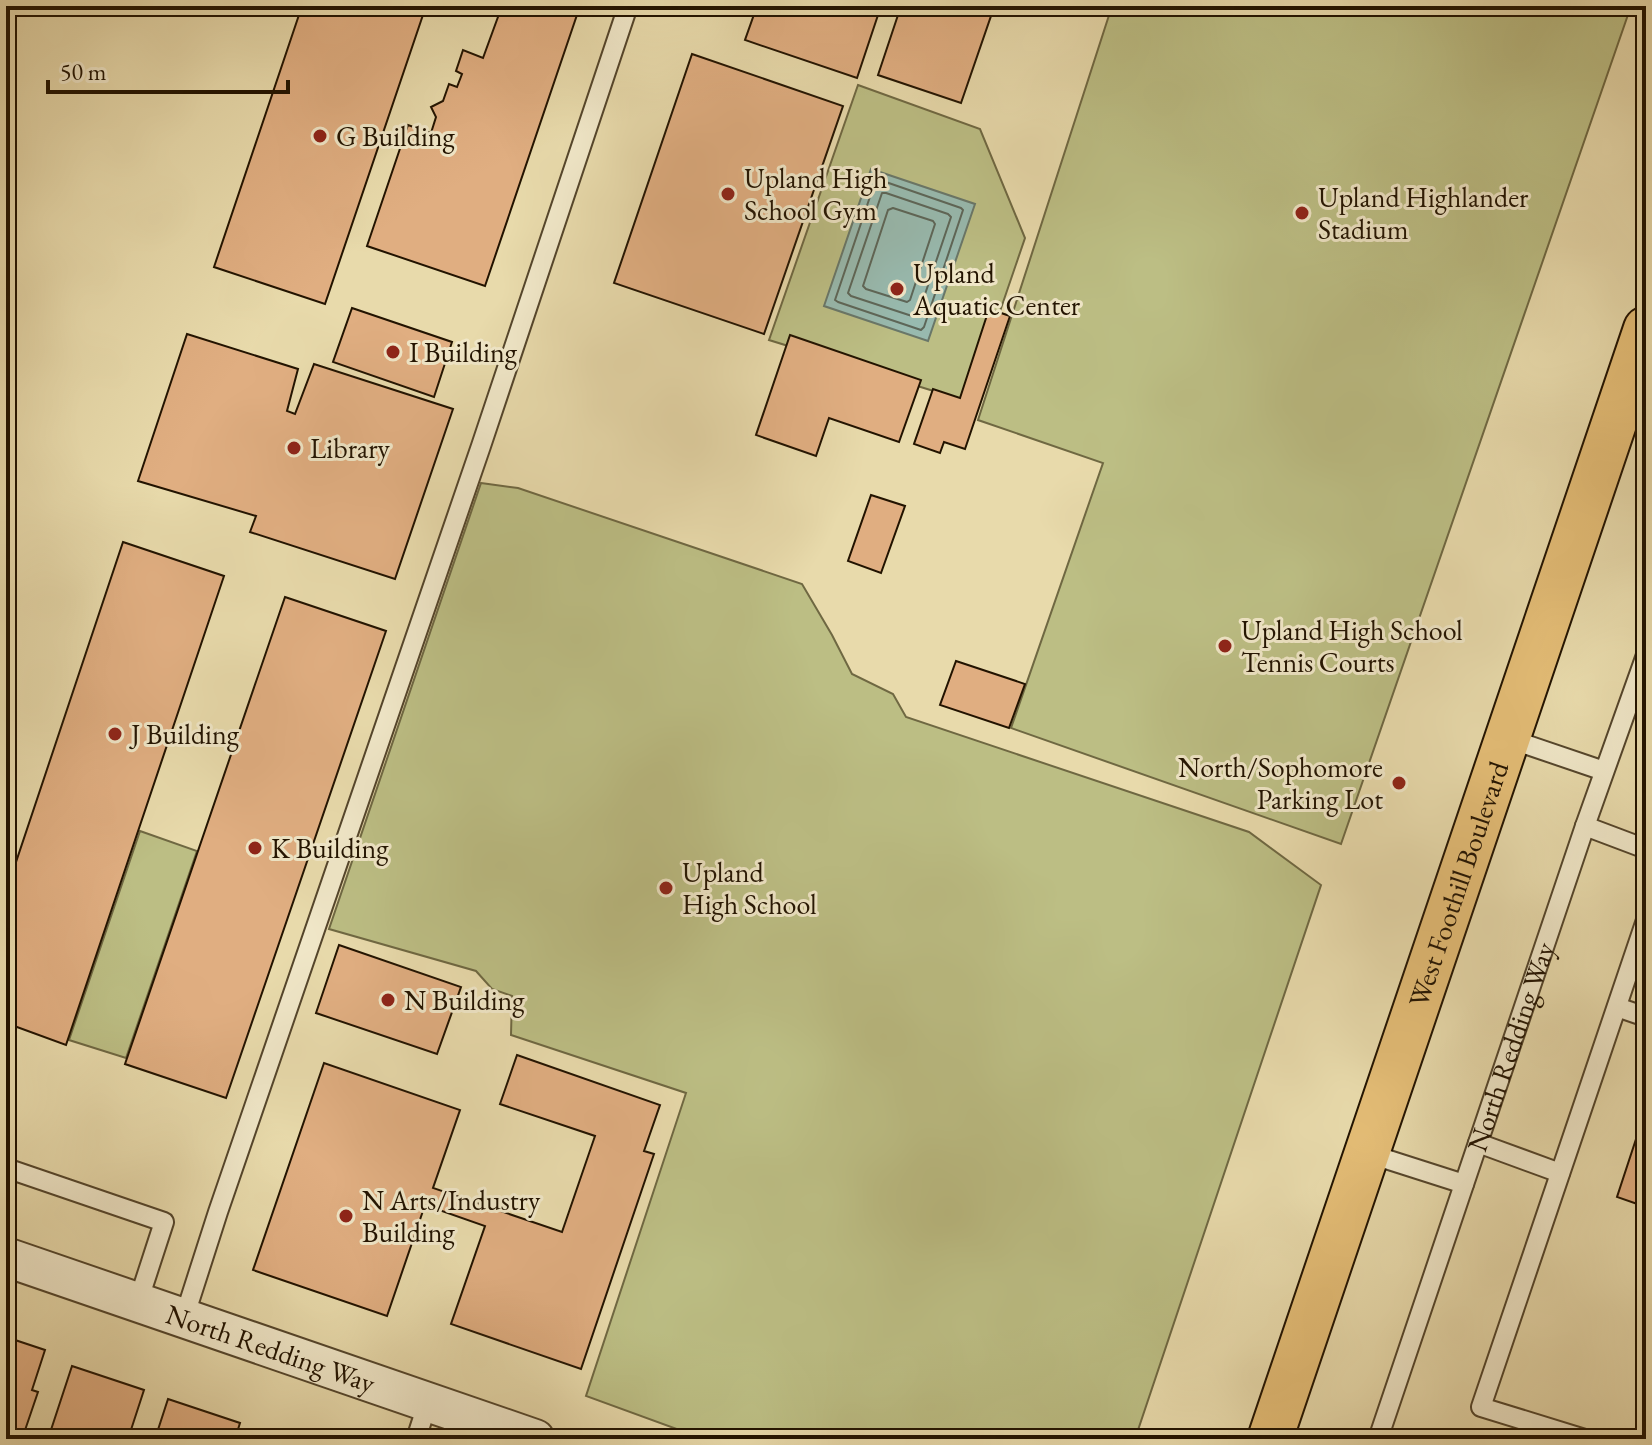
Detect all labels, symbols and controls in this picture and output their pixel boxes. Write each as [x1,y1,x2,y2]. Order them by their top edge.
scale bar [48,44,288,94]
text: 50 m [60,56,107,87]
place label: G Building [336,118,456,154]
marker: G Building [311,127,329,145]
place label: Upland High School Gym [744,160,887,228]
place label: Upland Highlander Stadium [1318,179,1529,247]
marker: Upland High School Gym [719,185,737,203]
marker: Upland Highlander Stadium [1293,204,1311,222]
place label: Upland Aquatic Center [912,255,1081,323]
marker: Upland Aquatic Center [888,280,906,298]
place label: I Building [409,334,518,370]
marker: I Building [384,343,402,361]
place label: Library [310,430,391,466]
marker: Library [285,439,303,457]
place label: Upland High School Tennis Courts [1241,612,1463,680]
marker: Upland High School Tennis Courts [1216,637,1234,655]
place label: J Building [129,716,240,752]
marker: J Building [106,725,124,743]
place label: North/Sophomore Parking Lot [1178,749,1383,817]
street label: West Foothill Boulevard [1400,756,1517,1011]
marker: North/Sophomore Parking Lot [1390,774,1408,792]
place label: K Building [271,830,389,866]
marker: K Building [246,839,264,857]
place label: Upland High School [682,854,817,922]
marker: Upland High School [657,879,675,897]
street label: North Redding Way [1458,937,1563,1156]
place label: N Building [404,982,525,1018]
marker: N Building [379,991,397,1009]
place label: N Arts/Industry Building [362,1182,541,1250]
marker: N Arts/Industry Building [337,1207,355,1225]
street label: North Redding Way [162,1295,381,1401]

